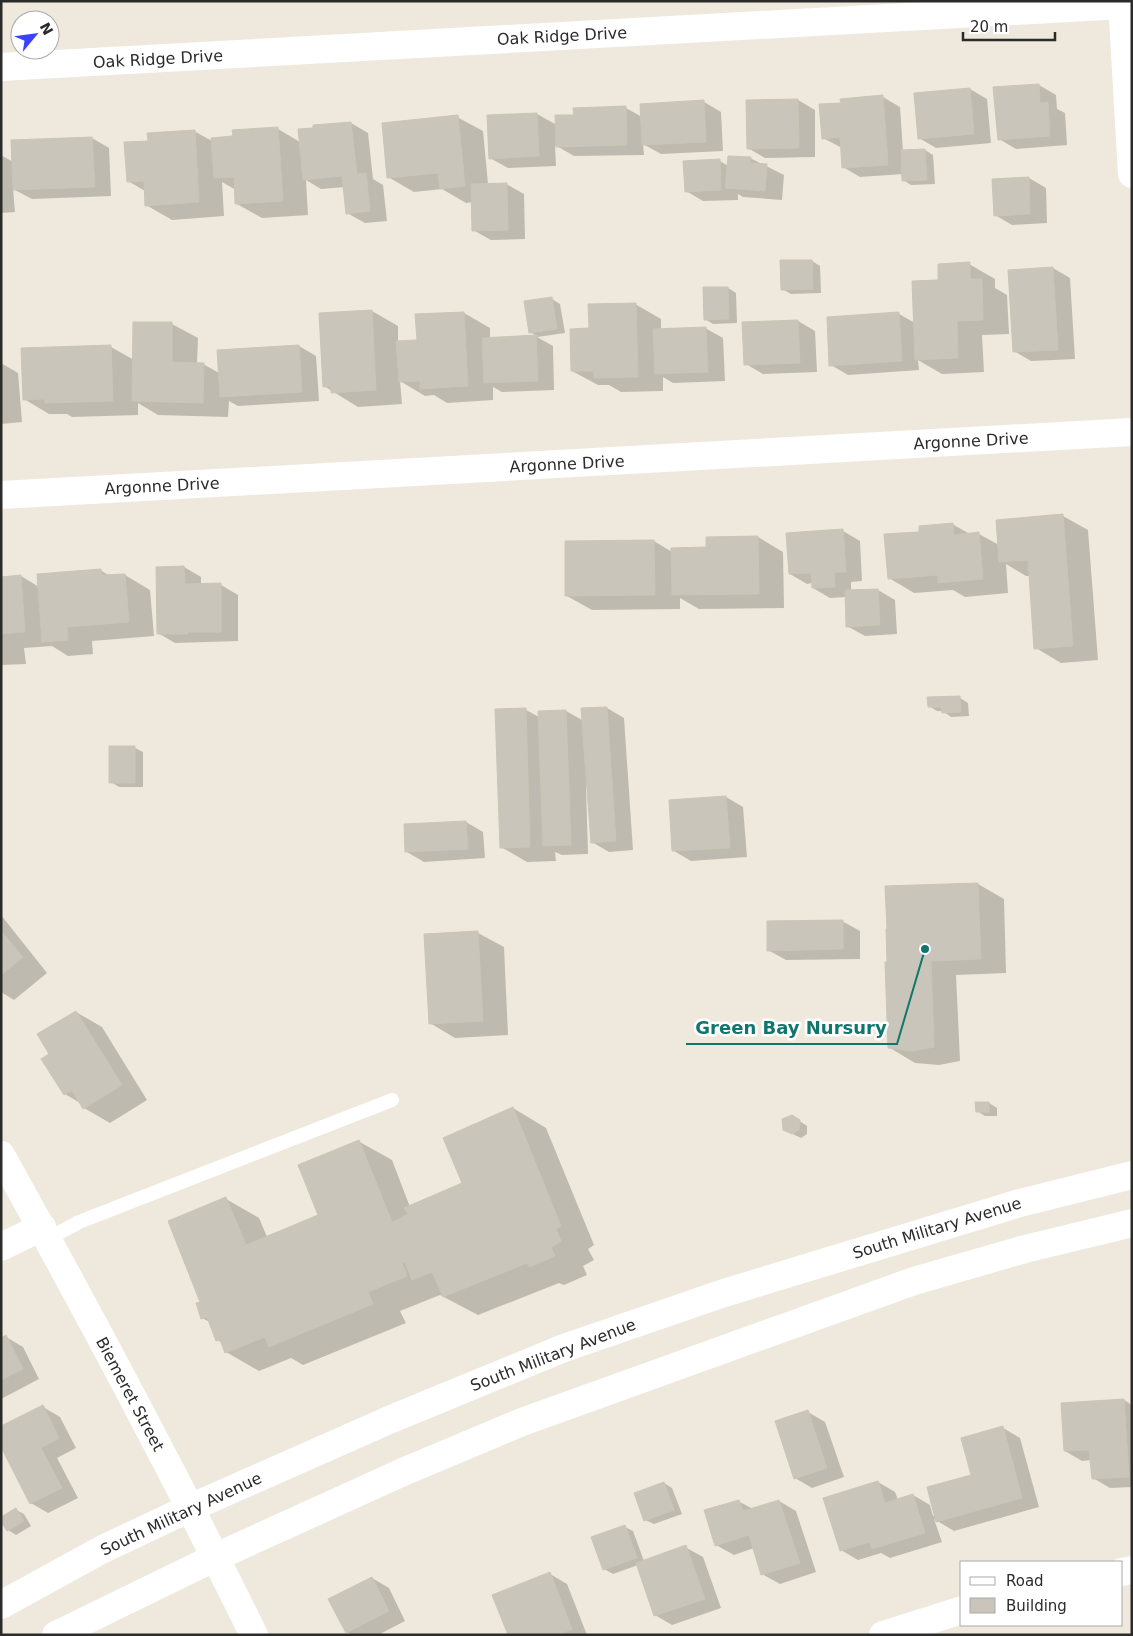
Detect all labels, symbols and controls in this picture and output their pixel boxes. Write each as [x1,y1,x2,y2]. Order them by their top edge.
north arrow [10,10,60,60]
scale bar [963,10,1056,42]
text: 20 m [970,18,1008,36]
text: N [37,20,56,38]
street label: Oak Ridge Drive [496,23,628,49]
street label: Oak Ridge Drive [92,46,224,72]
street label: Argonne Drive [913,429,1029,453]
street label: Argonne Drive [509,452,625,476]
street label: Argonne Drive [104,474,220,498]
callout: Green Bay Nursury [686,1011,897,1044]
text: Green Bay Nursury [695,1017,887,1038]
street label: South Military Avenue [850,1193,1024,1263]
street label: South Military Avenue [468,1315,638,1395]
street label: Biemeret Street [92,1334,168,1454]
street label: South Military Avenue [98,1468,264,1560]
legend [960,1561,1123,1626]
text: Road [1006,1572,1044,1590]
text: Building [1006,1597,1067,1615]

